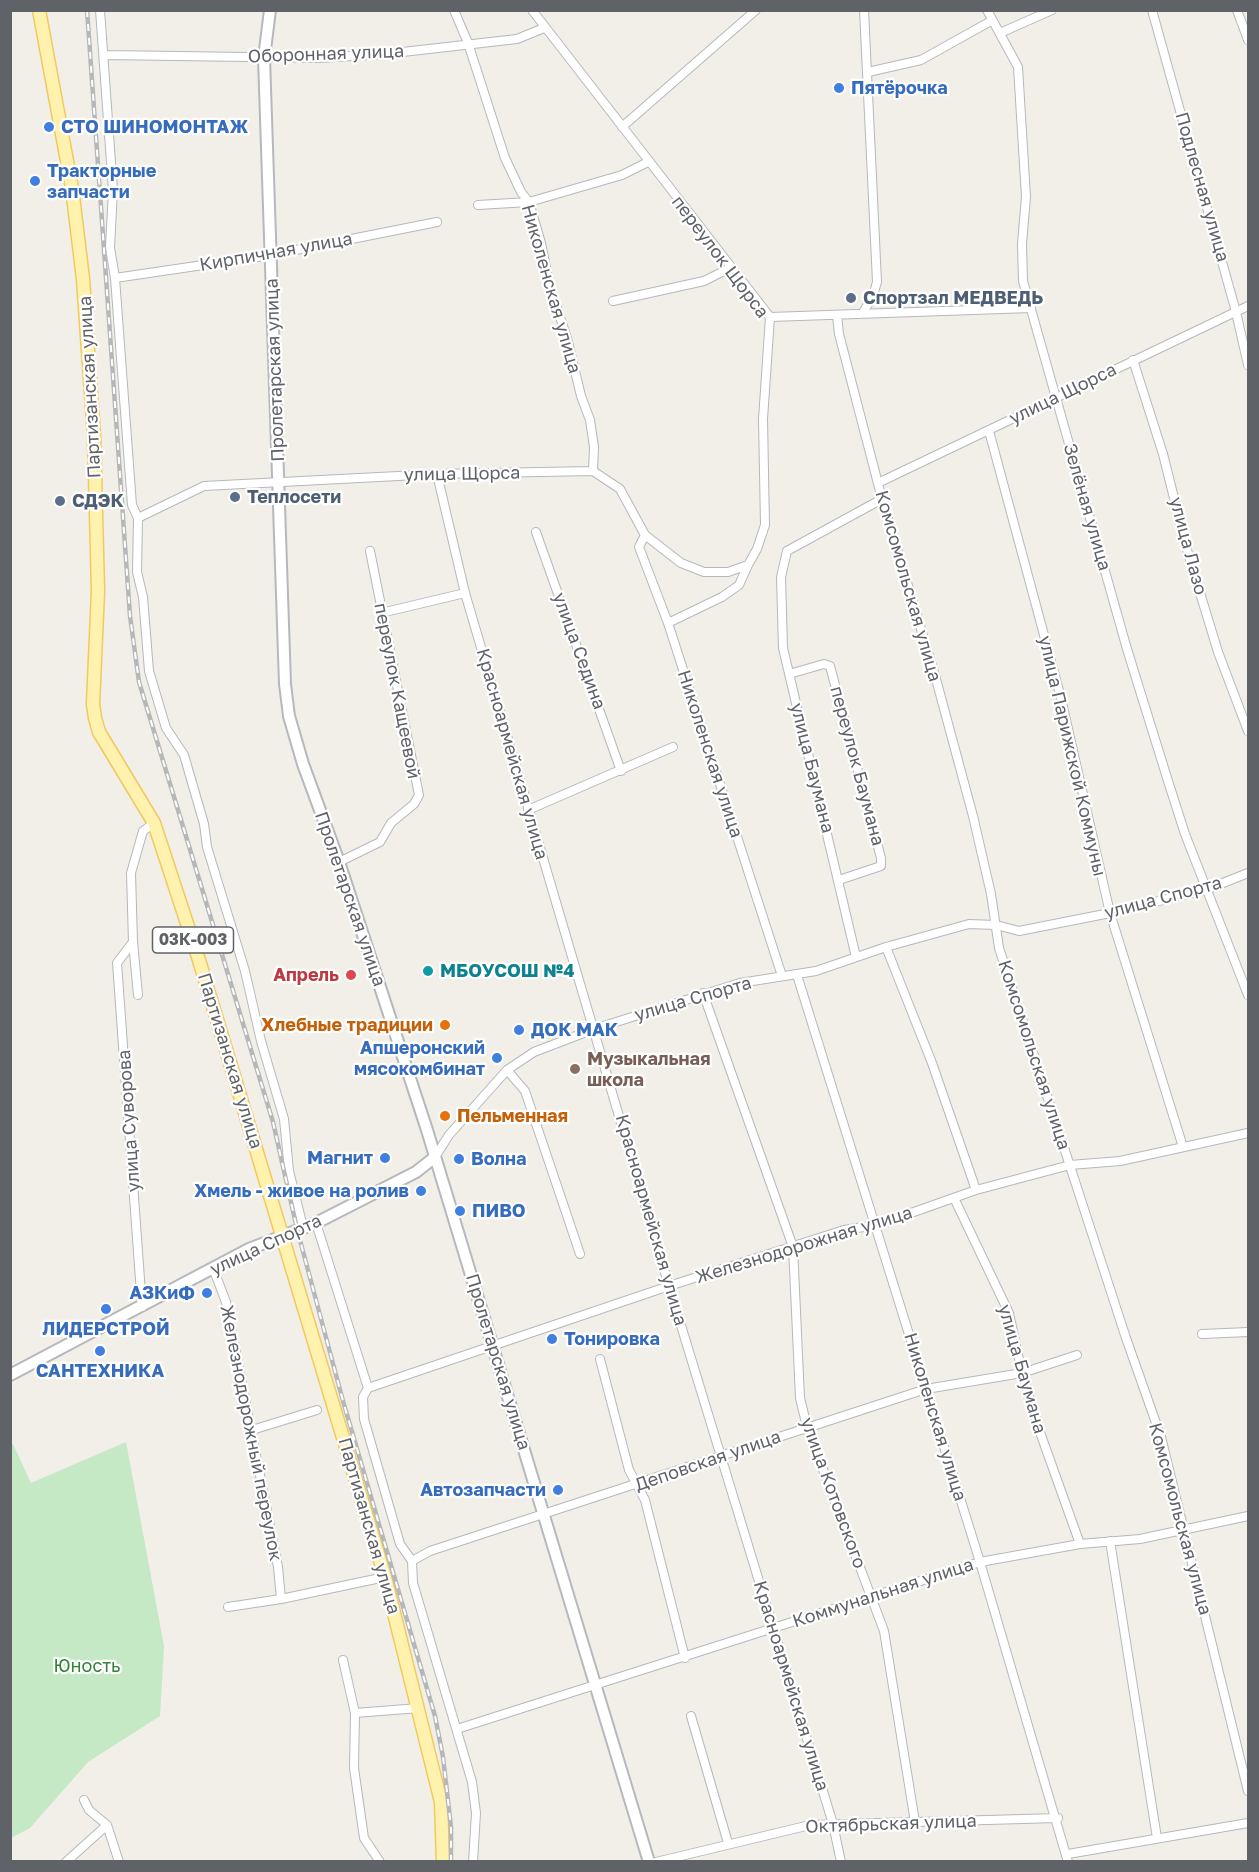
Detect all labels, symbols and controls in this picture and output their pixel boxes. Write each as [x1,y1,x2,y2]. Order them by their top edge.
street label: Оборонная улица [248,40,404,68]
place label: Пятёрочка [851,77,948,99]
marker: Пятёрочка [832,81,846,95]
street label: Подлесная улица [1170,110,1234,264]
place label: СТО ШИНОМОНТАЖ [61,116,248,138]
marker: СТО ШИНОМОНТАЖ [42,120,56,134]
place label: Тракторные запчасти [47,160,156,202]
marker: Тракторные запчасти [28,174,42,188]
street label: переулок Щорса [667,191,773,323]
street label: Николенская улица [517,202,585,376]
street label: Кирпичная улица [198,228,354,276]
street label: Пролетарская улица [261,278,289,462]
place label: Спортзал МЕДВЕДЬ [863,287,1043,309]
marker: Спортзал МЕДВЕДЬ [844,291,858,305]
street label: Партизанская улица [74,295,106,479]
street label: улица Щорса [1006,359,1120,429]
street label: Зелёная улица [1059,441,1115,573]
street label: улица Щорса [403,462,521,486]
place label: Теплосети [247,486,341,508]
street label: Комсомольская улица [870,488,946,684]
place label: СДЭК [72,490,124,512]
marker: Теплосети [228,490,242,504]
marker: СДЭК [53,494,67,508]
street label: улица Лазо [1165,495,1211,597]
street label: улица Седина [548,590,610,712]
street label: переулок Кащеевой [369,601,425,781]
street label: улица Парижской Коммуны [1034,634,1110,878]
street label: Красноармейская улица [471,646,553,862]
street label: Николенская улица [673,668,747,840]
street label: переулок Баумана [825,684,889,848]
street label: улица Баумана [785,701,839,835]
street label: Пролетарская улица [310,809,390,989]
street label: улица Спорта [1102,872,1224,924]
road number: 03К-003 [152,927,234,953]
street label: Комсомольская улица [993,958,1075,1152]
place label: МБОУСОШ №4 [440,960,575,982]
place label: Апрель [273,964,339,986]
marker: МБОУСОШ №4 [421,964,435,978]
marker: Апрель [344,968,358,982]
street label: Партизанская улица [193,971,267,1151]
street label: улица Спорта [632,972,754,1026]
place label: Хлебные традиции [261,1014,433,1036]
marker: Хлебные традиции [438,1018,452,1032]
place label: ДОК МАК [531,1019,618,1041]
marker: ДОК МАК [512,1023,526,1037]
place label: Апшеронский мясокомбинат [354,1037,485,1080]
place label: Музыкальная школа [587,1048,710,1090]
street label: улица Суворова [113,1049,145,1193]
marker: Апшеронский мясокомбинат [490,1051,504,1065]
marker: Музыкальная школа [568,1062,582,1076]
place label: Пельменная [457,1105,568,1127]
marker: Пельменная [438,1109,452,1123]
street label: Красноармейская улица [610,1112,692,1328]
place label: Магнит [307,1147,373,1169]
place label: Волна [471,1148,526,1170]
marker: Магнит [378,1151,392,1165]
marker: Волна [452,1152,466,1166]
place label: Хмель - живое на ролив [194,1180,409,1202]
marker: Хмель - живое на ролив [414,1184,428,1198]
place label: ПИВО [472,1200,526,1222]
street label: Железнодорожная улица [693,1202,915,1288]
marker: ПИВО [453,1204,467,1218]
street label: улица Спорта [207,1210,325,1280]
street label: Пролетарская улица [461,1271,535,1453]
place label: АЗКиФ [130,1282,195,1304]
marker: АЗКиФ [200,1286,214,1300]
marker: ЛИДЕРСТРОЙ [99,1302,113,1316]
street label: улица Баумана [993,1302,1051,1436]
street label: Железнодорожный переулок [216,1303,286,1563]
place label: ЛИДЕРСТРОЙ [42,1318,170,1340]
place label: Тонировка [564,1328,660,1350]
street label: Николенская улица [899,1330,971,1504]
marker: Тонировка [545,1332,559,1346]
marker: САНТЕХНИКА [93,1344,107,1358]
place label: САНТЕХНИКА [36,1360,164,1382]
street label: улица Котовского [796,1415,870,1571]
street label: Комсомольская улица [1144,1421,1216,1617]
street label: Деповская улица [632,1426,784,1496]
street label: Партизанская улица [333,1435,405,1617]
place label: Автозапчасти [420,1479,546,1501]
marker: Автозапчасти [551,1483,565,1497]
street label: Коммунальная улица [790,1554,976,1632]
street label: Красноармейская улица [749,1578,833,1794]
park label: Юность [54,1655,120,1677]
street label: Октябрьская улица [805,1810,977,1838]

